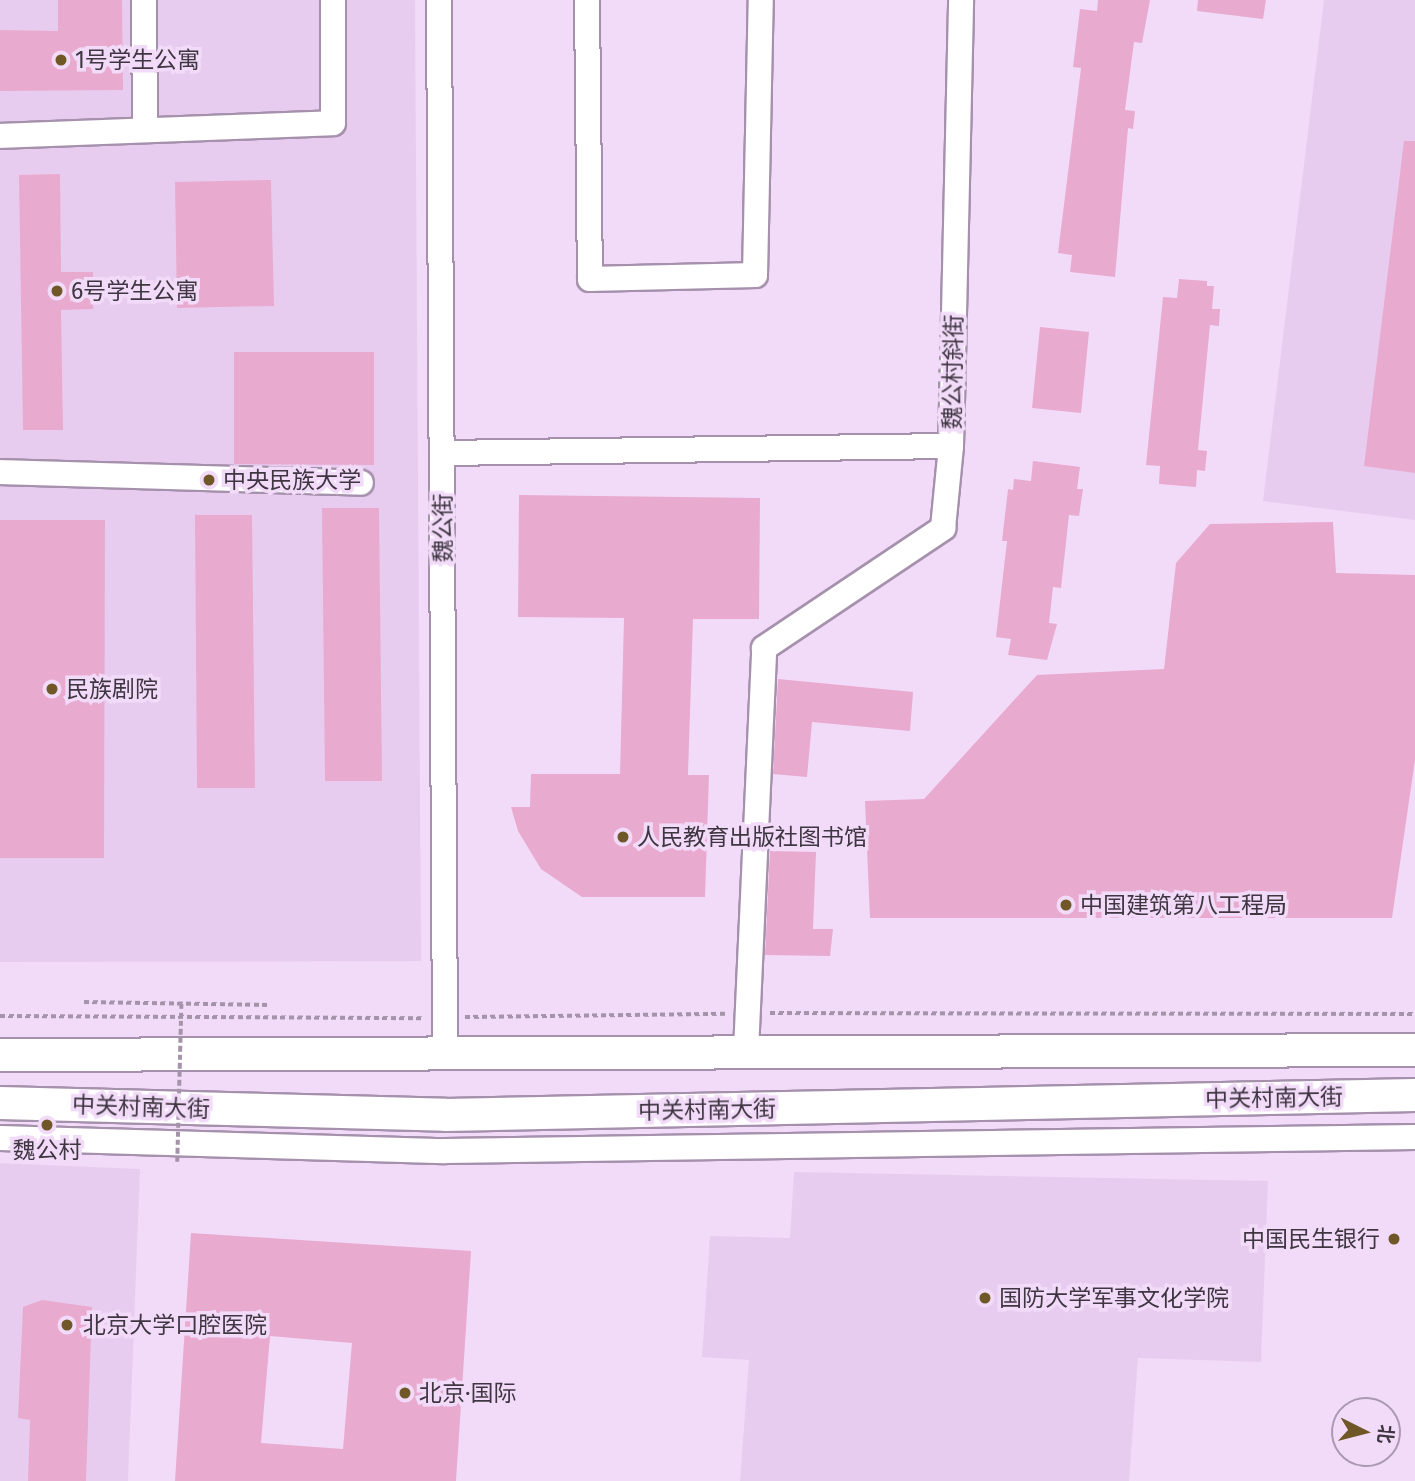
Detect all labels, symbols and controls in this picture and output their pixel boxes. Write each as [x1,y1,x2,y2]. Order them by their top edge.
place label: 1号学生公寓 [75,46,200,74]
marker: 1号学生公寓 [53,52,69,68]
place label: 6号学生公寓 [71,277,198,305]
marker: 6号学生公寓 [49,283,65,299]
street label: 魏公村斜街 [938,314,968,430]
place label: 中央民族大学 [223,466,361,494]
marker: 中央民族大学 [201,472,217,488]
street label: 魏公街 [429,494,457,562]
place label: 民族剧院 [66,675,158,703]
marker: 民族剧院 [44,681,60,697]
place label: 人民教育出版社图书馆 [637,823,867,851]
marker: 人民教育出版社图书馆 [615,829,631,845]
place label: 中国建筑第八工程局 [1080,891,1287,919]
marker: 中国建筑第八工程局 [1058,897,1074,913]
street label: 中关村南大街 [1205,1083,1343,1113]
street label: 中关村南大街 [72,1091,210,1123]
street label: 中关村南大街 [638,1095,776,1125]
marker: 魏公村 [39,1117,55,1133]
place label: 魏公村 [13,1136,81,1164]
place label: 中国民生银行 [1242,1225,1380,1253]
marker: 中国民生银行 [1386,1231,1402,1247]
place label: 国防大学军事文化学院 [999,1284,1229,1312]
marker: 国防大学军事文化学院 [977,1290,993,1306]
place label: 北京大学口腔医院 [83,1311,267,1339]
marker: 北京大学口腔医院 [57,1315,77,1335]
place label: 北京·国际 [419,1379,517,1407]
marker: 北京·国际 [397,1385,413,1401]
north arrow [1331,1397,1401,1467]
text: 北 [1373,1423,1398,1445]

